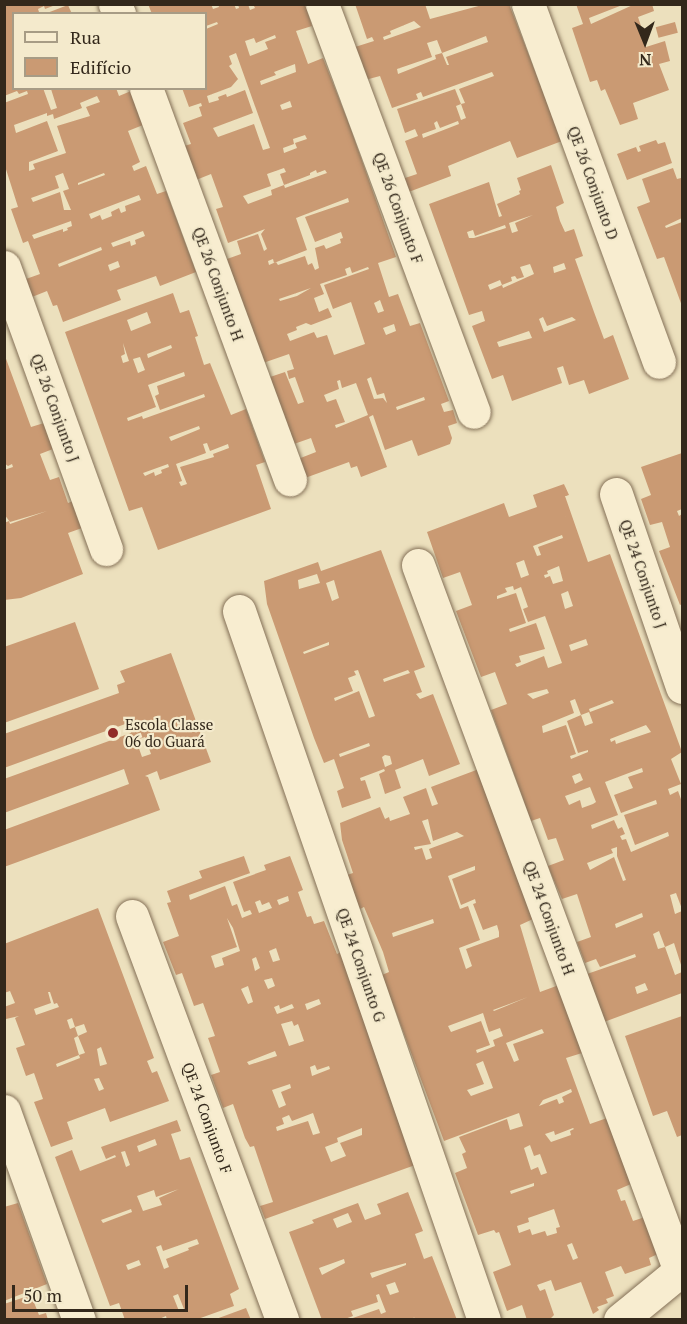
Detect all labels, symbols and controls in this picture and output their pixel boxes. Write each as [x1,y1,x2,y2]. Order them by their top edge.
legend [12,12,207,90]
north arrow [615,12,675,72]
text: Rua [70,25,101,49]
text: N [639,49,652,71]
text: Edifício [70,55,131,79]
street label: QE 26 Conjunto D [564,124,622,242]
street label: QE 26 Conjunto F [370,150,426,266]
street label: QE 26 Conjunto H [189,225,247,343]
street label: QE 26 Conjunto J [27,351,83,465]
street label: QE 24 Conjunto J [616,517,670,631]
place label: Escola Classe 06 do Guará [125,715,213,750]
marker: Escola Classe 06 do Guará [106,726,120,740]
street label: QE 24 Conjunto H [520,859,578,977]
street label: QE 24 Conjunto G [333,906,389,1024]
street label: QE 24 Conjunto F [179,1060,235,1176]
scale bar [15,1273,190,1311]
text: 50 m [23,1283,62,1307]

